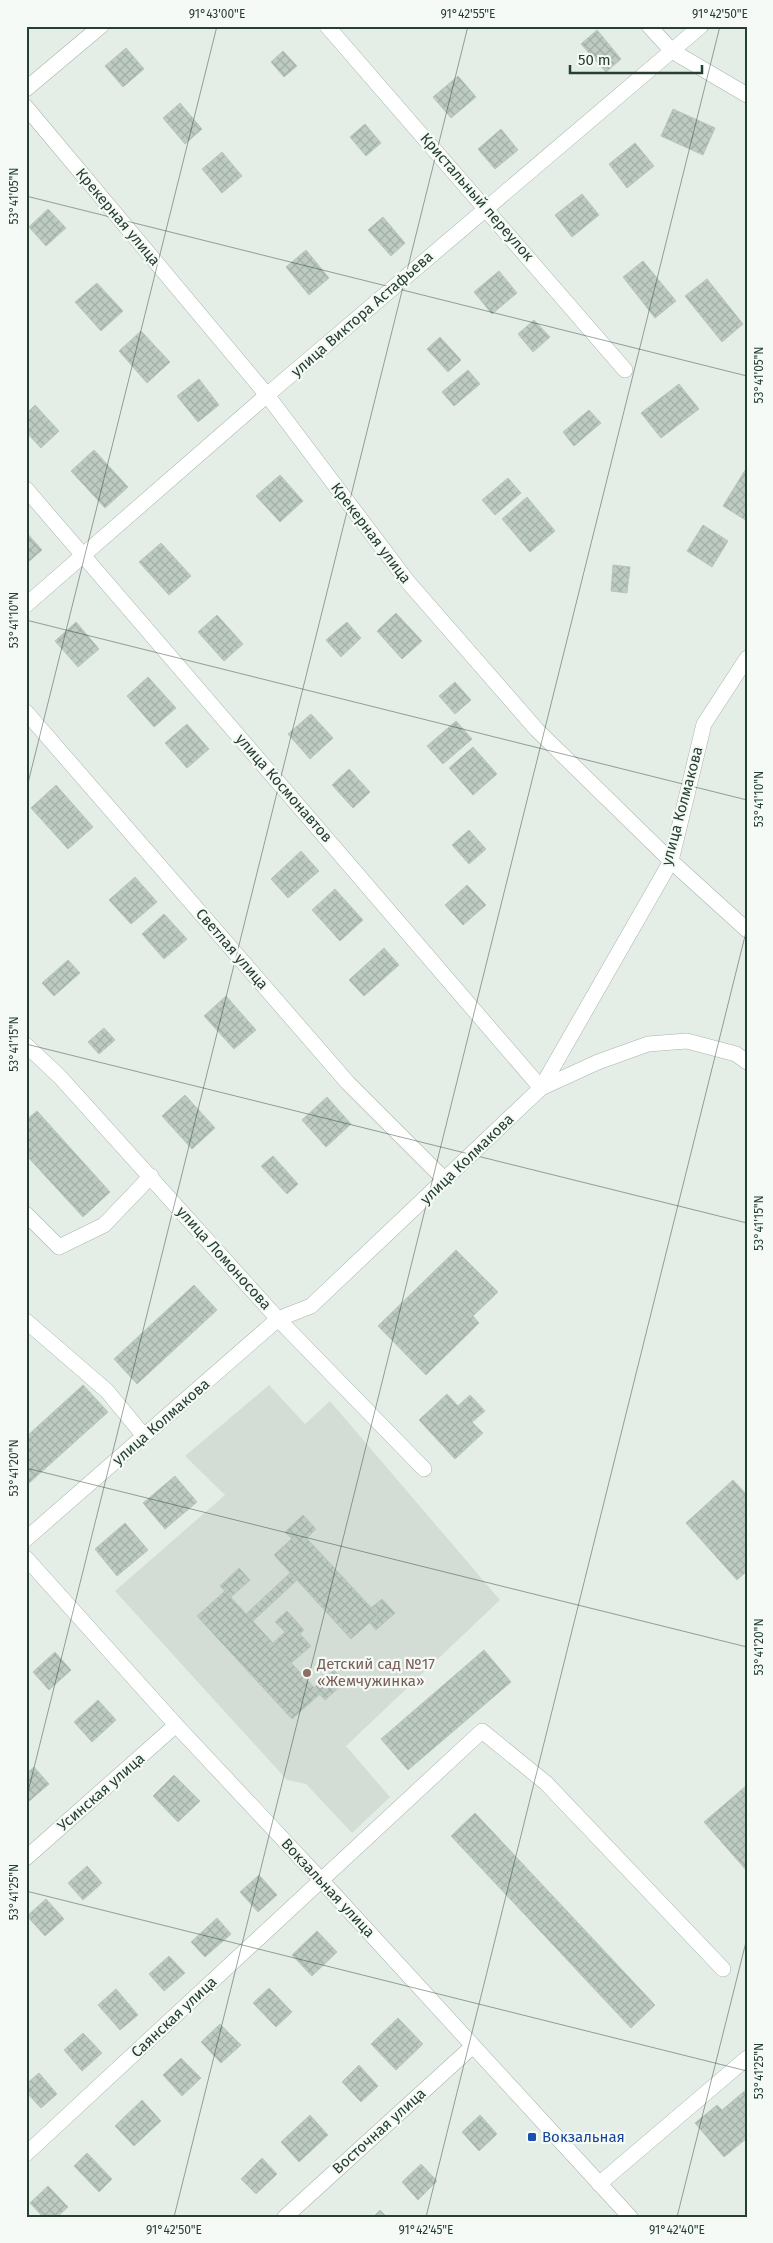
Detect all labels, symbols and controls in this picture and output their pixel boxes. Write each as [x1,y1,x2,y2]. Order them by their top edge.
text: 91°43'00"E [189,7,245,21]
text: 91°42'55"E [440,7,496,21]
text: 91°42'50"E [692,7,748,21]
scale bar [570,42,703,74]
text: 50 m [578,51,611,69]
street label: Кристальный переулок [416,129,538,265]
street label: Крекерная улица [72,165,164,269]
text: 53°41'05"N [7,168,21,224]
street label: улица Виктора Астафьева [287,247,437,381]
text: 53°41'05"N [752,347,766,403]
street label: Крекерная улица [327,479,415,587]
text: 53°41'10"N [7,592,21,648]
street label: улица Космонавтов [232,730,336,846]
street label: улица Колмакова [657,744,707,868]
text: 53°41'10"N [752,771,766,827]
street label: Светлая улица [192,905,272,993]
text: 53°41'15"N [7,1016,21,1072]
street label: улица Колмакова [417,1110,517,1208]
text: 53°41'15"N [752,1195,766,1251]
street label: улица Ломоносова [173,1203,275,1313]
street label: улица Колмакова [109,1375,213,1469]
text: 53°41'20"N [7,1439,21,1497]
text: 53°41'20"N [752,1618,766,1676]
place label: Детский сад №17 «Жемчужинка» [316,1655,435,1690]
marker: Детский сад №17 «Жемчужинка» [301,1667,313,1679]
street label: Усинская улица [54,1749,148,1835]
street label: Вокзальная улица [278,1835,378,1941]
text: 53°41'25"N [7,1864,21,1920]
street label: Саянская улица [127,1973,221,2061]
text: 53°41'25"N [752,2043,766,2099]
street label: Восточная улица [329,2084,429,2178]
place label: Вокзальная [542,2128,625,2146]
marker: Вокзальная [526,2131,538,2143]
text: 91°42'50"E [146,2223,202,2237]
text: 91°42'45"E [399,2223,453,2237]
text: 91°42'40"E [649,2223,705,2237]

